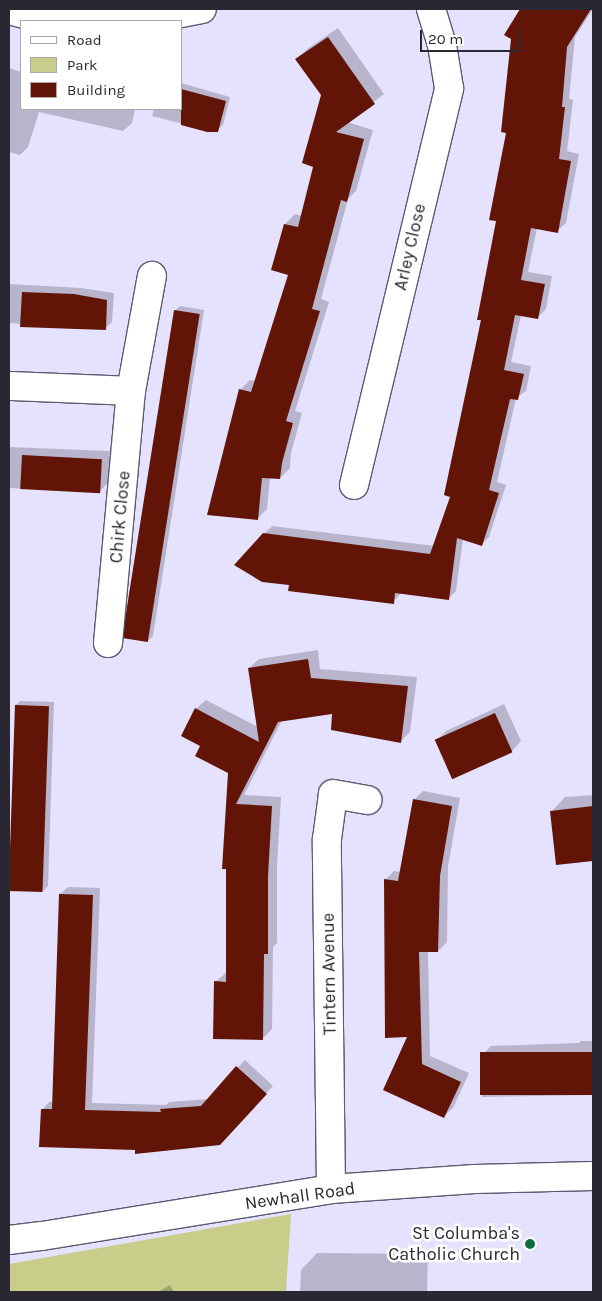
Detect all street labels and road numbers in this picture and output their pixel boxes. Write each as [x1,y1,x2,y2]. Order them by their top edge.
street label: Arley Close [390,202,430,292]
street label: Chirk Close [105,470,135,564]
street label: Tintern Avenue [317,913,341,1035]
street label: Newhall Road [243,1178,357,1214]

